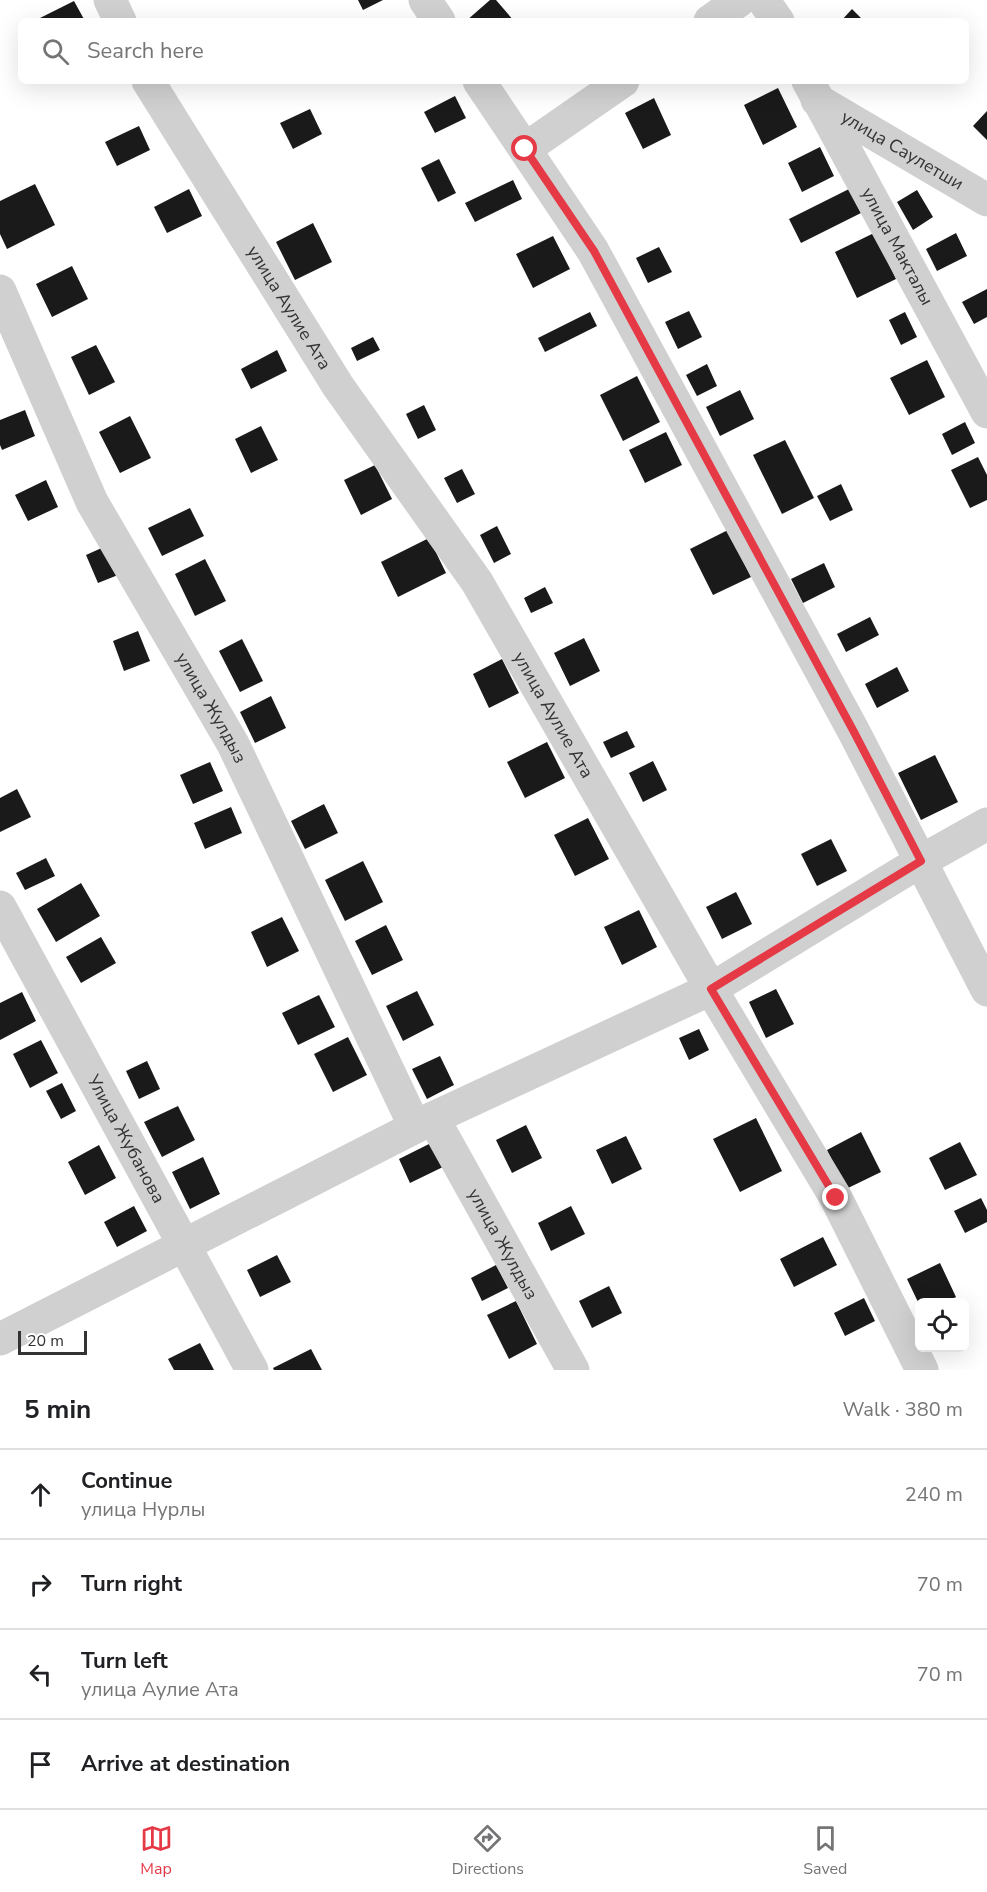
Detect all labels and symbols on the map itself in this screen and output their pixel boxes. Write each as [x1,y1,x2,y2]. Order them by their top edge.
street label: улица Саулетши [837,105,968,196]
route start [511,135,537,161]
street label: улица Макталы [856,183,939,310]
street label: улица Аулие Ата [241,241,337,374]
street label: улица Аулие Ата [508,647,599,783]
street label: улица Жулдыз [170,648,252,767]
street label: Улица Жубанова [81,1070,171,1207]
street label: улица Жулдыз [462,1184,544,1304]
route end [822,1184,848,1210]
scale bar [18,1328,87,1356]

